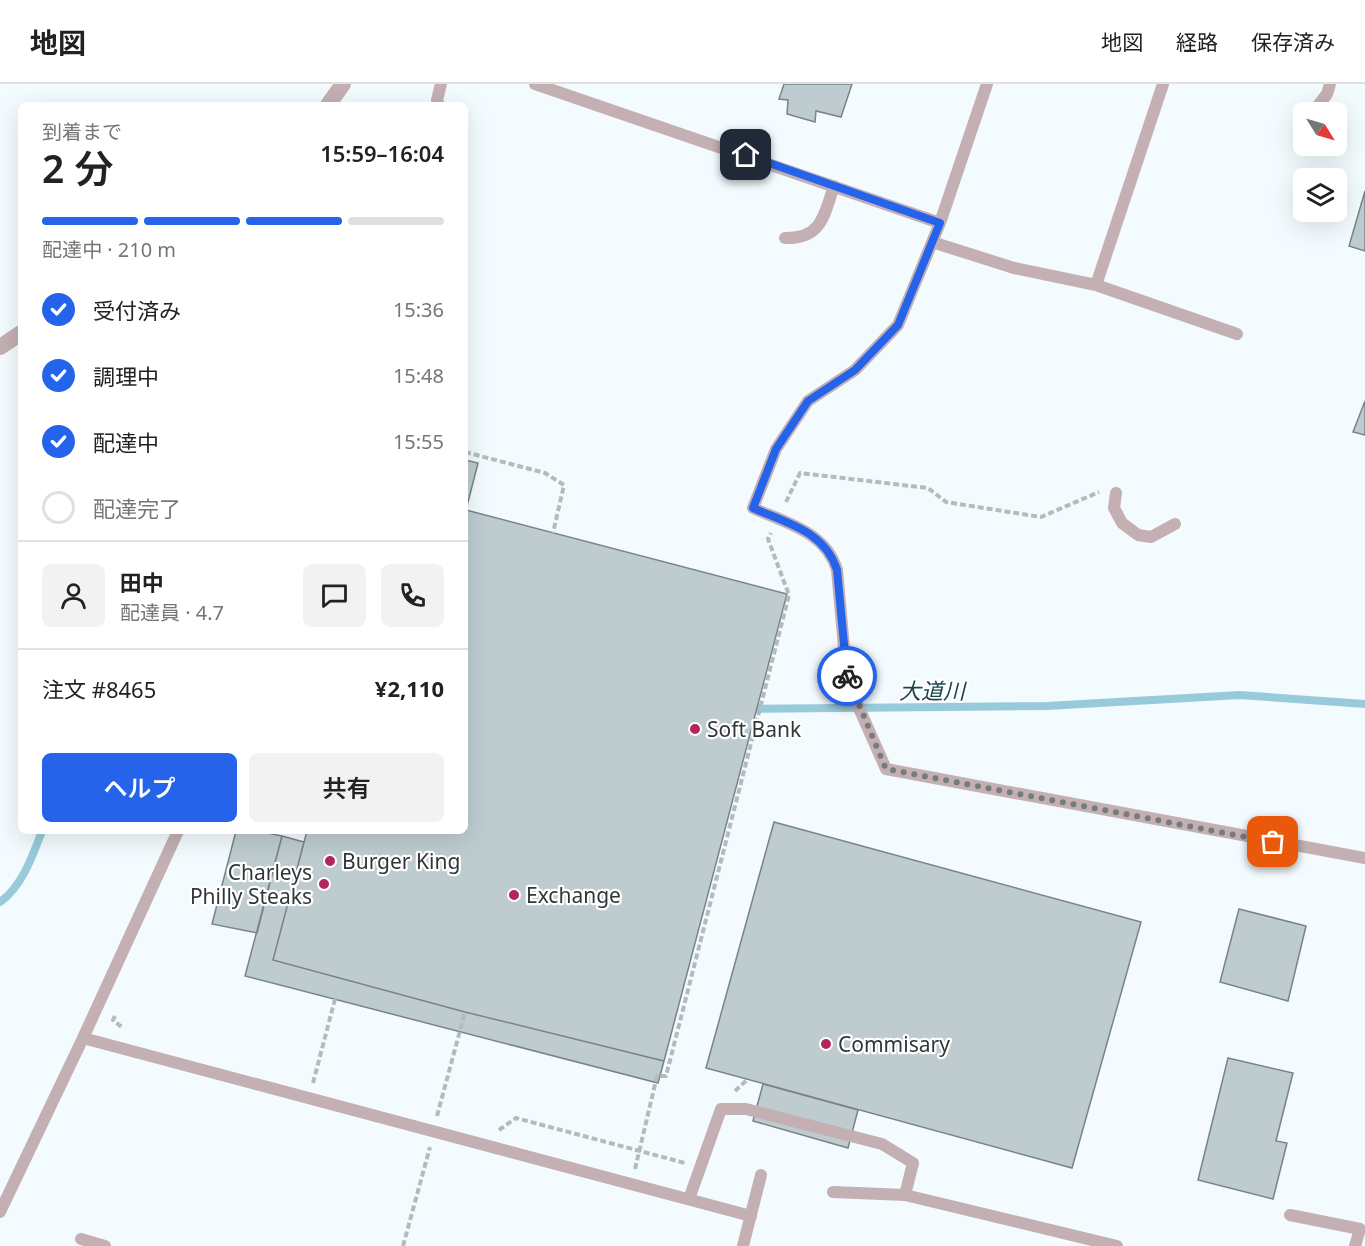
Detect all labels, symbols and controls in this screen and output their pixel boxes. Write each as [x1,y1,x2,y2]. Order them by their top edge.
text: 地図 [30,23,86,61]
text: 地図 [1101,28,1143,56]
text: 経路 [1176,28,1218,56]
text: 保存済み [1251,28,1335,56]
north arrow [1293,102,1347,156]
map controls [1293,102,1347,222]
text: 到着まで [42,118,122,145]
pin [720,129,771,180]
text: 15:59–16:04 [320,138,444,168]
icon: home [729,138,762,171]
text: 2 分 [42,141,113,194]
button: layers [1293,168,1347,222]
text: 配達中 · 210 m [42,236,176,263]
icon: check [42,293,75,326]
text: 受付済み [93,295,181,325]
text: 15:36 [393,296,444,323]
icon: check [42,359,75,392]
text: 調理中 [93,361,159,391]
text: 15:48 [393,362,444,389]
icon: check [42,425,75,458]
text: 配達中 [93,427,159,457]
text: 15:55 [393,428,444,455]
text: 配達完了 [93,493,181,523]
button: person [42,564,105,627]
button: chat [303,564,366,627]
button: phone [381,564,444,627]
text: 田中 [120,567,164,597]
text: 配達員 · 4.7 [120,599,224,626]
courier [817,646,877,706]
icon: bike [831,660,864,693]
text: ¥2,110 [375,673,444,703]
text: 注文 #8465 [42,674,156,704]
water label: 大道川 [899,675,967,705]
place label: Soft Bank [707,715,802,743]
marker: Soft Bank [688,722,702,736]
button: ヘルプ [42,753,237,822]
button: 共有 [249,753,444,822]
pin [1247,816,1298,867]
icon: bag [1256,825,1289,858]
place label: Burger King [342,847,460,875]
marker: Burger King [323,854,337,868]
place label: Charleys Philly Steaks [190,858,312,910]
marker: Charleys Philly Steaks [317,877,331,891]
place label: Exchange [526,881,621,909]
marker: Exchange [507,888,521,902]
place label: Commisary [838,1030,950,1058]
marker: Commisary [819,1037,833,1051]

